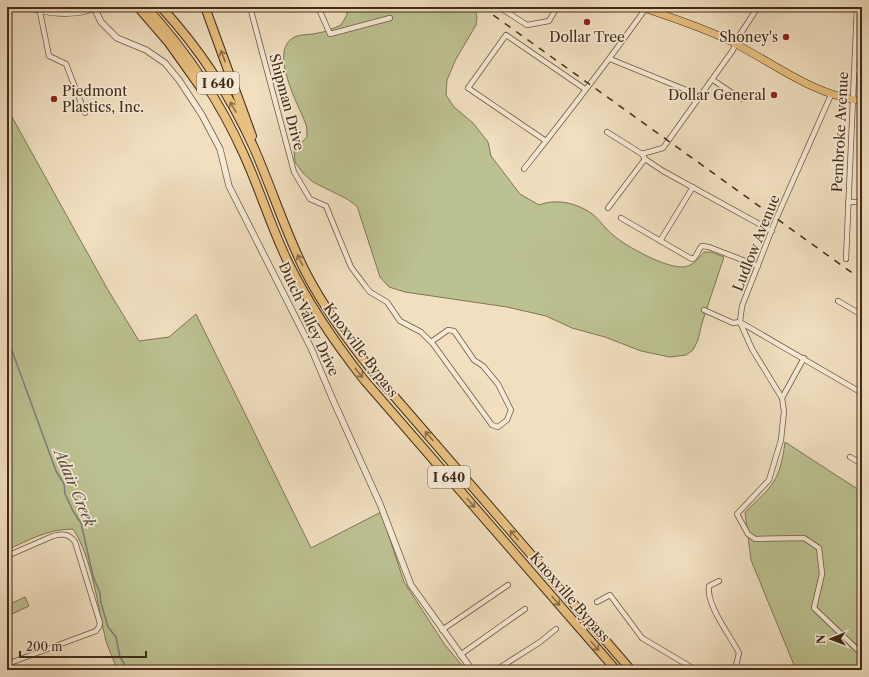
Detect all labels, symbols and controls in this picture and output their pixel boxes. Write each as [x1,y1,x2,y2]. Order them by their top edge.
marker: Dollar Tree [582,17,592,27]
place label: Dollar Tree [549,28,625,46]
place label: Shoney's [719,28,778,46]
marker: Shoney's [781,32,791,42]
one-way arrow [219,51,227,63]
street label: Shipman Drive [265,52,309,152]
street label: Pembroke Avenue [828,71,852,193]
road number: I 640 [197,72,239,94]
place label: Piedmont Plastics, Inc. [62,82,144,116]
place label: Dollar General [668,86,766,104]
marker: Dollar General [769,90,779,100]
marker: Piedmont Plastics, Inc. [49,94,59,104]
one-way arrow [228,101,236,113]
street label: Ludlow Avenue [728,192,784,294]
one-way arrow [296,254,303,266]
street label: Dutch Valley Drive [275,259,343,379]
street label: Knoxville Bypass [320,299,402,401]
one-way arrow [355,367,363,378]
one-way arrow [424,431,433,442]
water label: Adair Creek [49,444,100,530]
road number: I 640 [428,466,470,488]
one-way arrow [467,497,476,508]
one-way arrow [509,529,518,540]
street label: Knoxville Bypass [526,548,614,646]
one-way arrow [552,596,561,606]
north arrow [811,619,851,659]
scale bar [20,633,146,659]
text: N [814,634,828,644]
text: 200 m [26,639,63,654]
one-way arrow [590,640,599,651]

